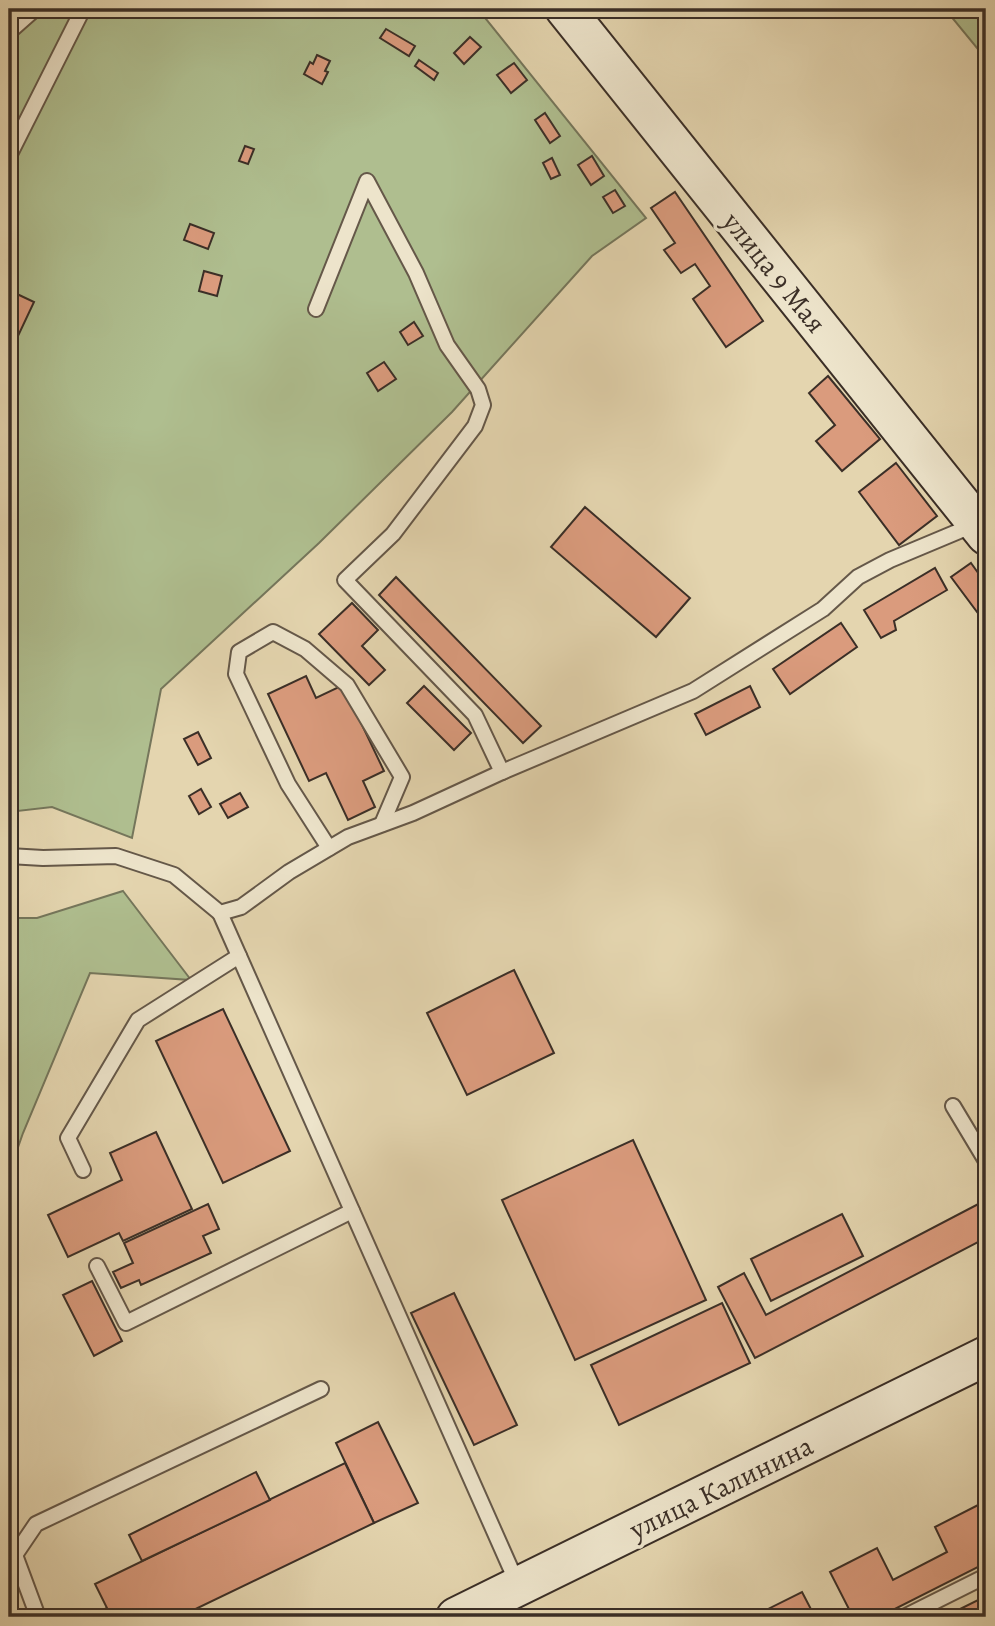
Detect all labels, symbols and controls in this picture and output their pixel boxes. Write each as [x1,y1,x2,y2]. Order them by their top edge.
street label: улица 9 Мая [713,203,835,341]
street label: улица Калинина [622,1427,820,1549]

